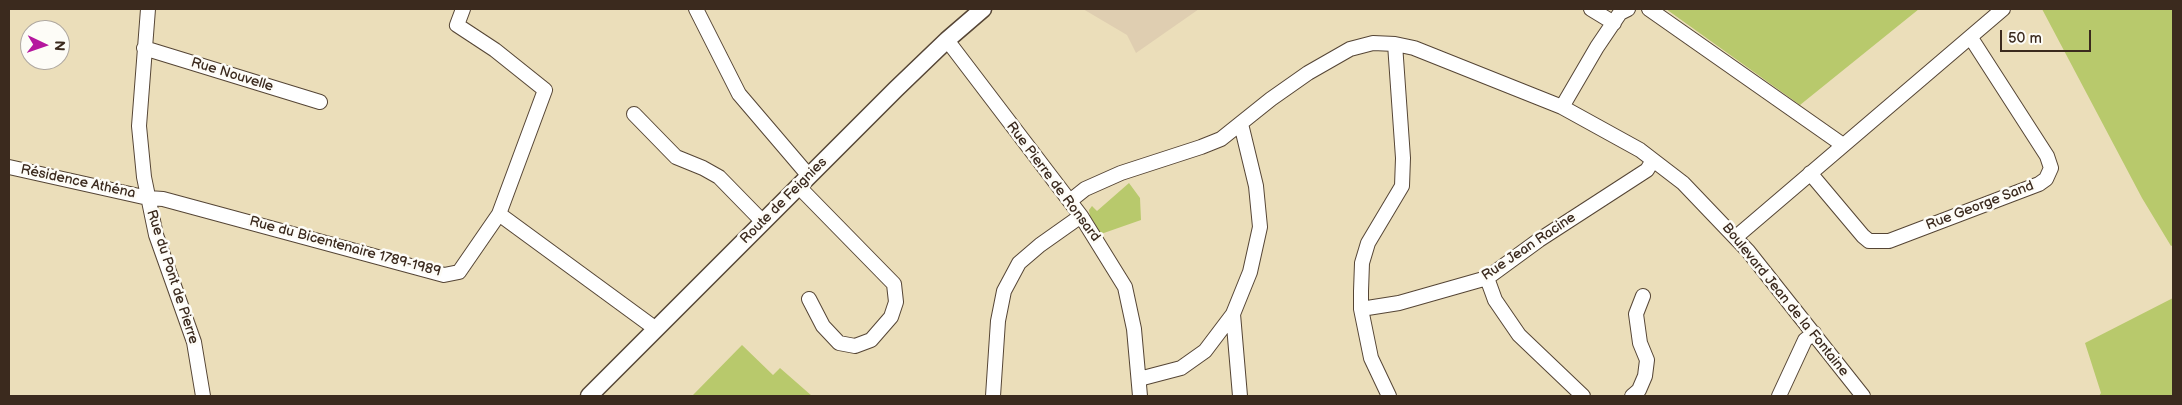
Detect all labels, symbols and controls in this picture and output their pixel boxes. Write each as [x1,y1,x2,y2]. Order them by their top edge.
north arrow [20,20,70,70]
scale bar [2002,20,2093,52]
text: 50 m [2008,29,2042,48]
text: N [51,40,68,51]
street label: Rue Nouvelle [189,54,275,96]
street label: Rue Pierre de Ronsard [1002,119,1104,245]
street label: Route de Feignies [737,154,831,248]
street label: Résidence Athéna [19,162,137,202]
street label: Rue George Sand [1924,178,2036,234]
street label: Rue du Pont de Pierre [142,208,202,346]
street label: Rue Jean Racine [1479,209,1579,285]
street label: Rue du Bicentenaire 1789-1989 [247,213,443,281]
street label: Boulevard Jean de la Fontaine [1718,220,1852,380]

